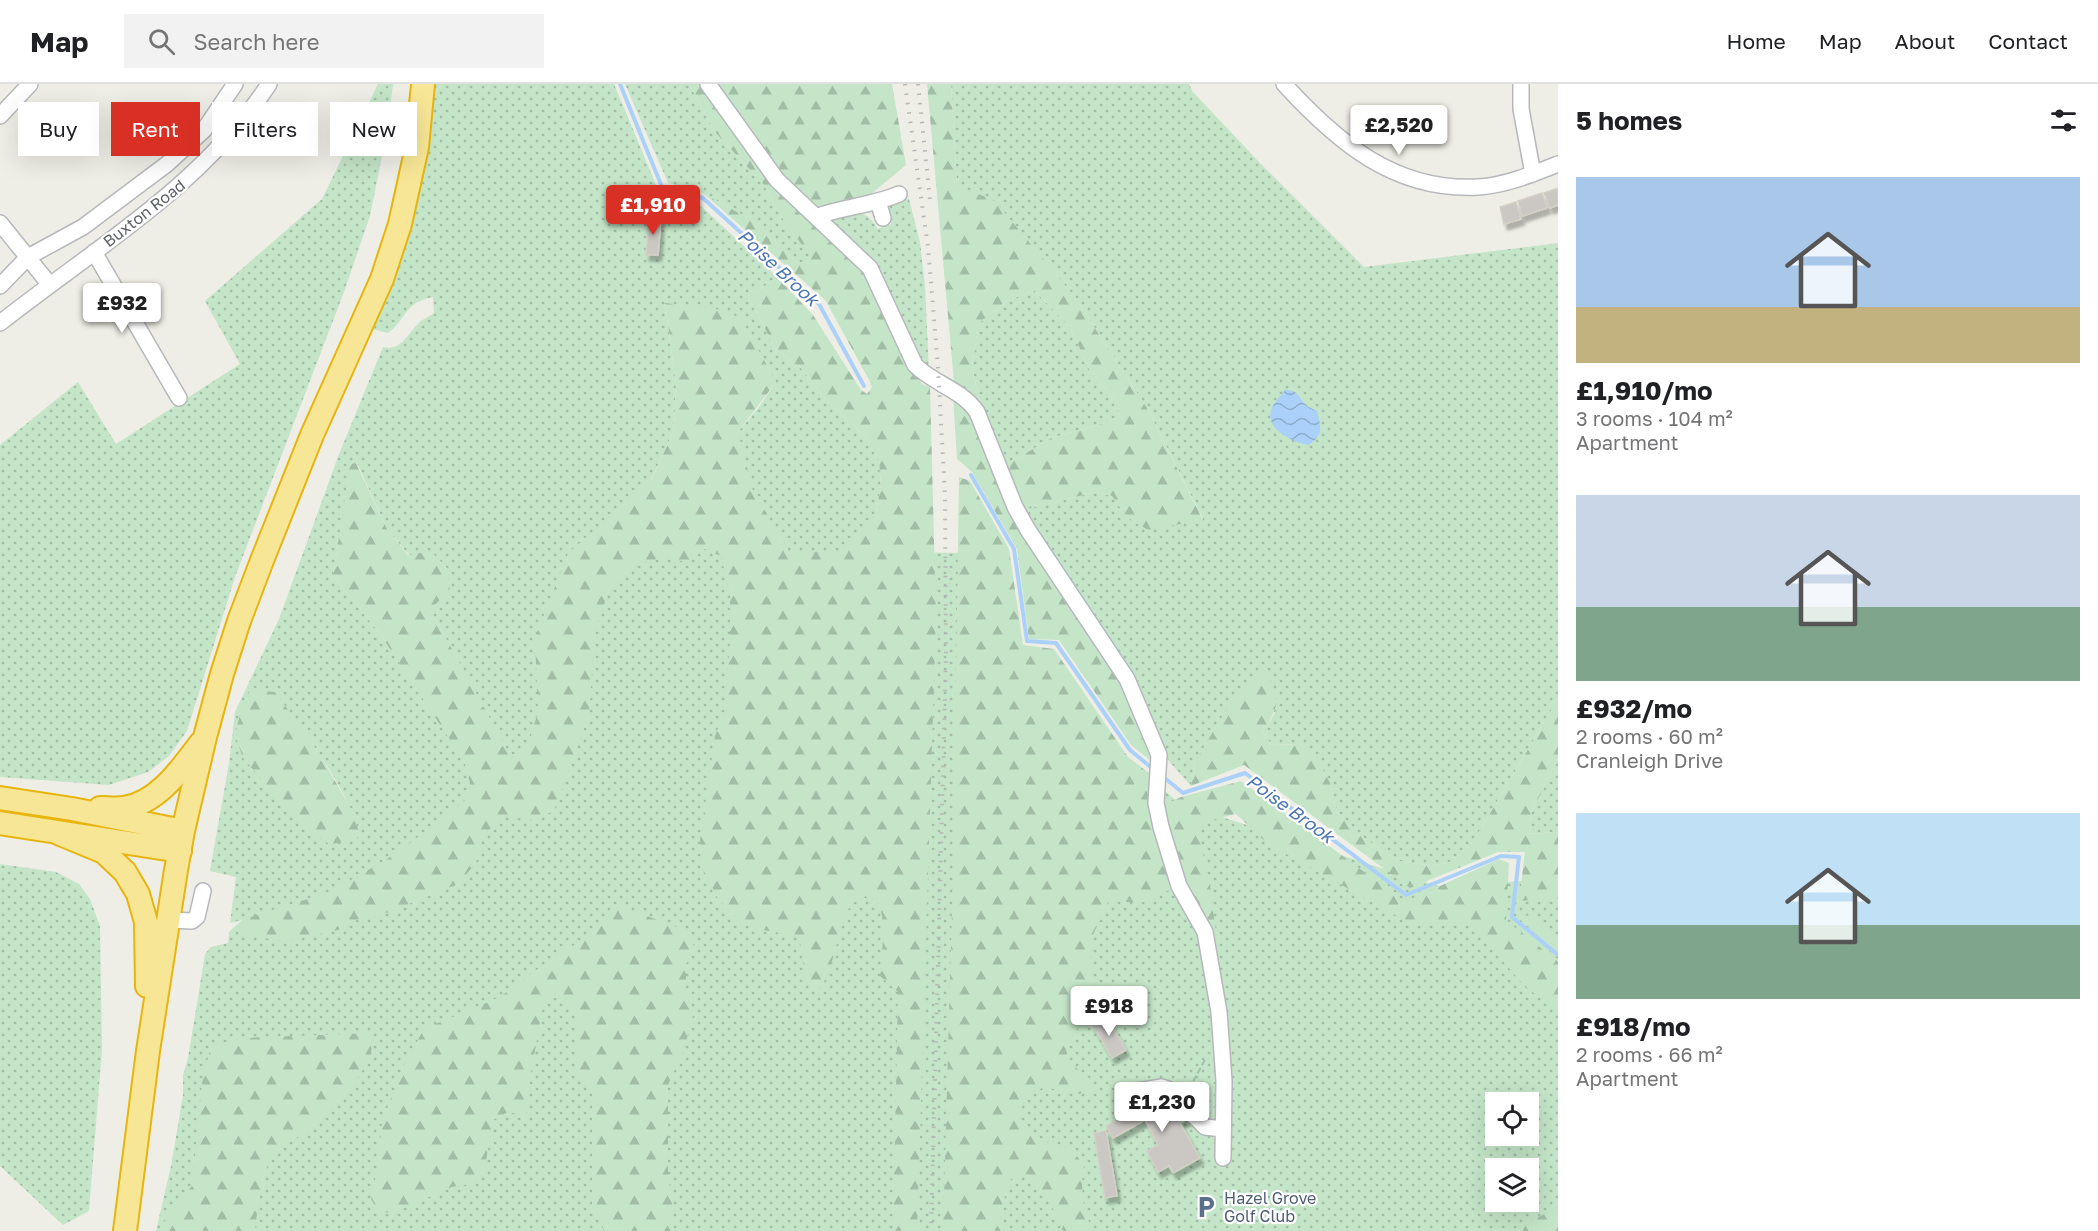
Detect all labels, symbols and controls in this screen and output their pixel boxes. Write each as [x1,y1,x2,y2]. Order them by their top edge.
search box [124,14,544,68]
text: Map [30,25,88,58]
icon: search [145,25,178,58]
text: Search here [193,28,319,55]
text: Home [1726,28,1786,54]
text: Map [1819,28,1862,54]
text: About [1895,28,1955,54]
text: Contact [1988,28,2068,54]
chip: Buy [18,102,99,156]
chip: Rent [111,102,200,156]
chip: Filters [212,102,318,156]
chip: New [330,102,417,156]
icon: filters [2047,104,2080,137]
pin: £2,520 [1350,105,1448,156]
text: 5 homes [1576,105,1682,136]
text: £2,520 [1364,112,1434,136]
street label: Buxton Road [99,175,189,251]
pin: £1,910 [604,185,702,236]
text: £1,910 [620,192,686,216]
icon: home [1774,216,1882,324]
water label: Poise Brook [734,224,825,311]
pin: £932 [86,283,158,334]
text: £932 [97,290,147,314]
text: £1,910/mo [1576,375,1713,406]
text: 3 rooms · 104 m² [1576,406,1733,430]
text: Apartment [1576,430,1679,454]
icon: home [1774,534,1882,642]
text: £932/mo [1576,693,1692,724]
text: 2 rooms · 60 m² [1576,724,1723,748]
text: Cranleigh Drive [1576,748,1723,772]
water label: Poise Brook [1243,769,1340,848]
icon: home [1774,852,1882,960]
pin: £918 [1073,986,1145,1037]
text: £918 [1085,993,1134,1017]
text: £918/mo [1576,1011,1691,1042]
text: 2 rooms · 66 m² [1576,1042,1723,1066]
text: Apartment [1576,1066,1679,1090]
pin: £1,230 [1113,1082,1211,1133]
text: £1,230 [1128,1089,1196,1113]
map controls [1485,1092,1539,1212]
button: locate [1485,1092,1539,1146]
button: layers [1485,1158,1539,1212]
place label: Hazel Grove Golf Club [1224,1188,1316,1226]
parking icon: Hazel Grove Golf Club [1193,1194,1219,1220]

